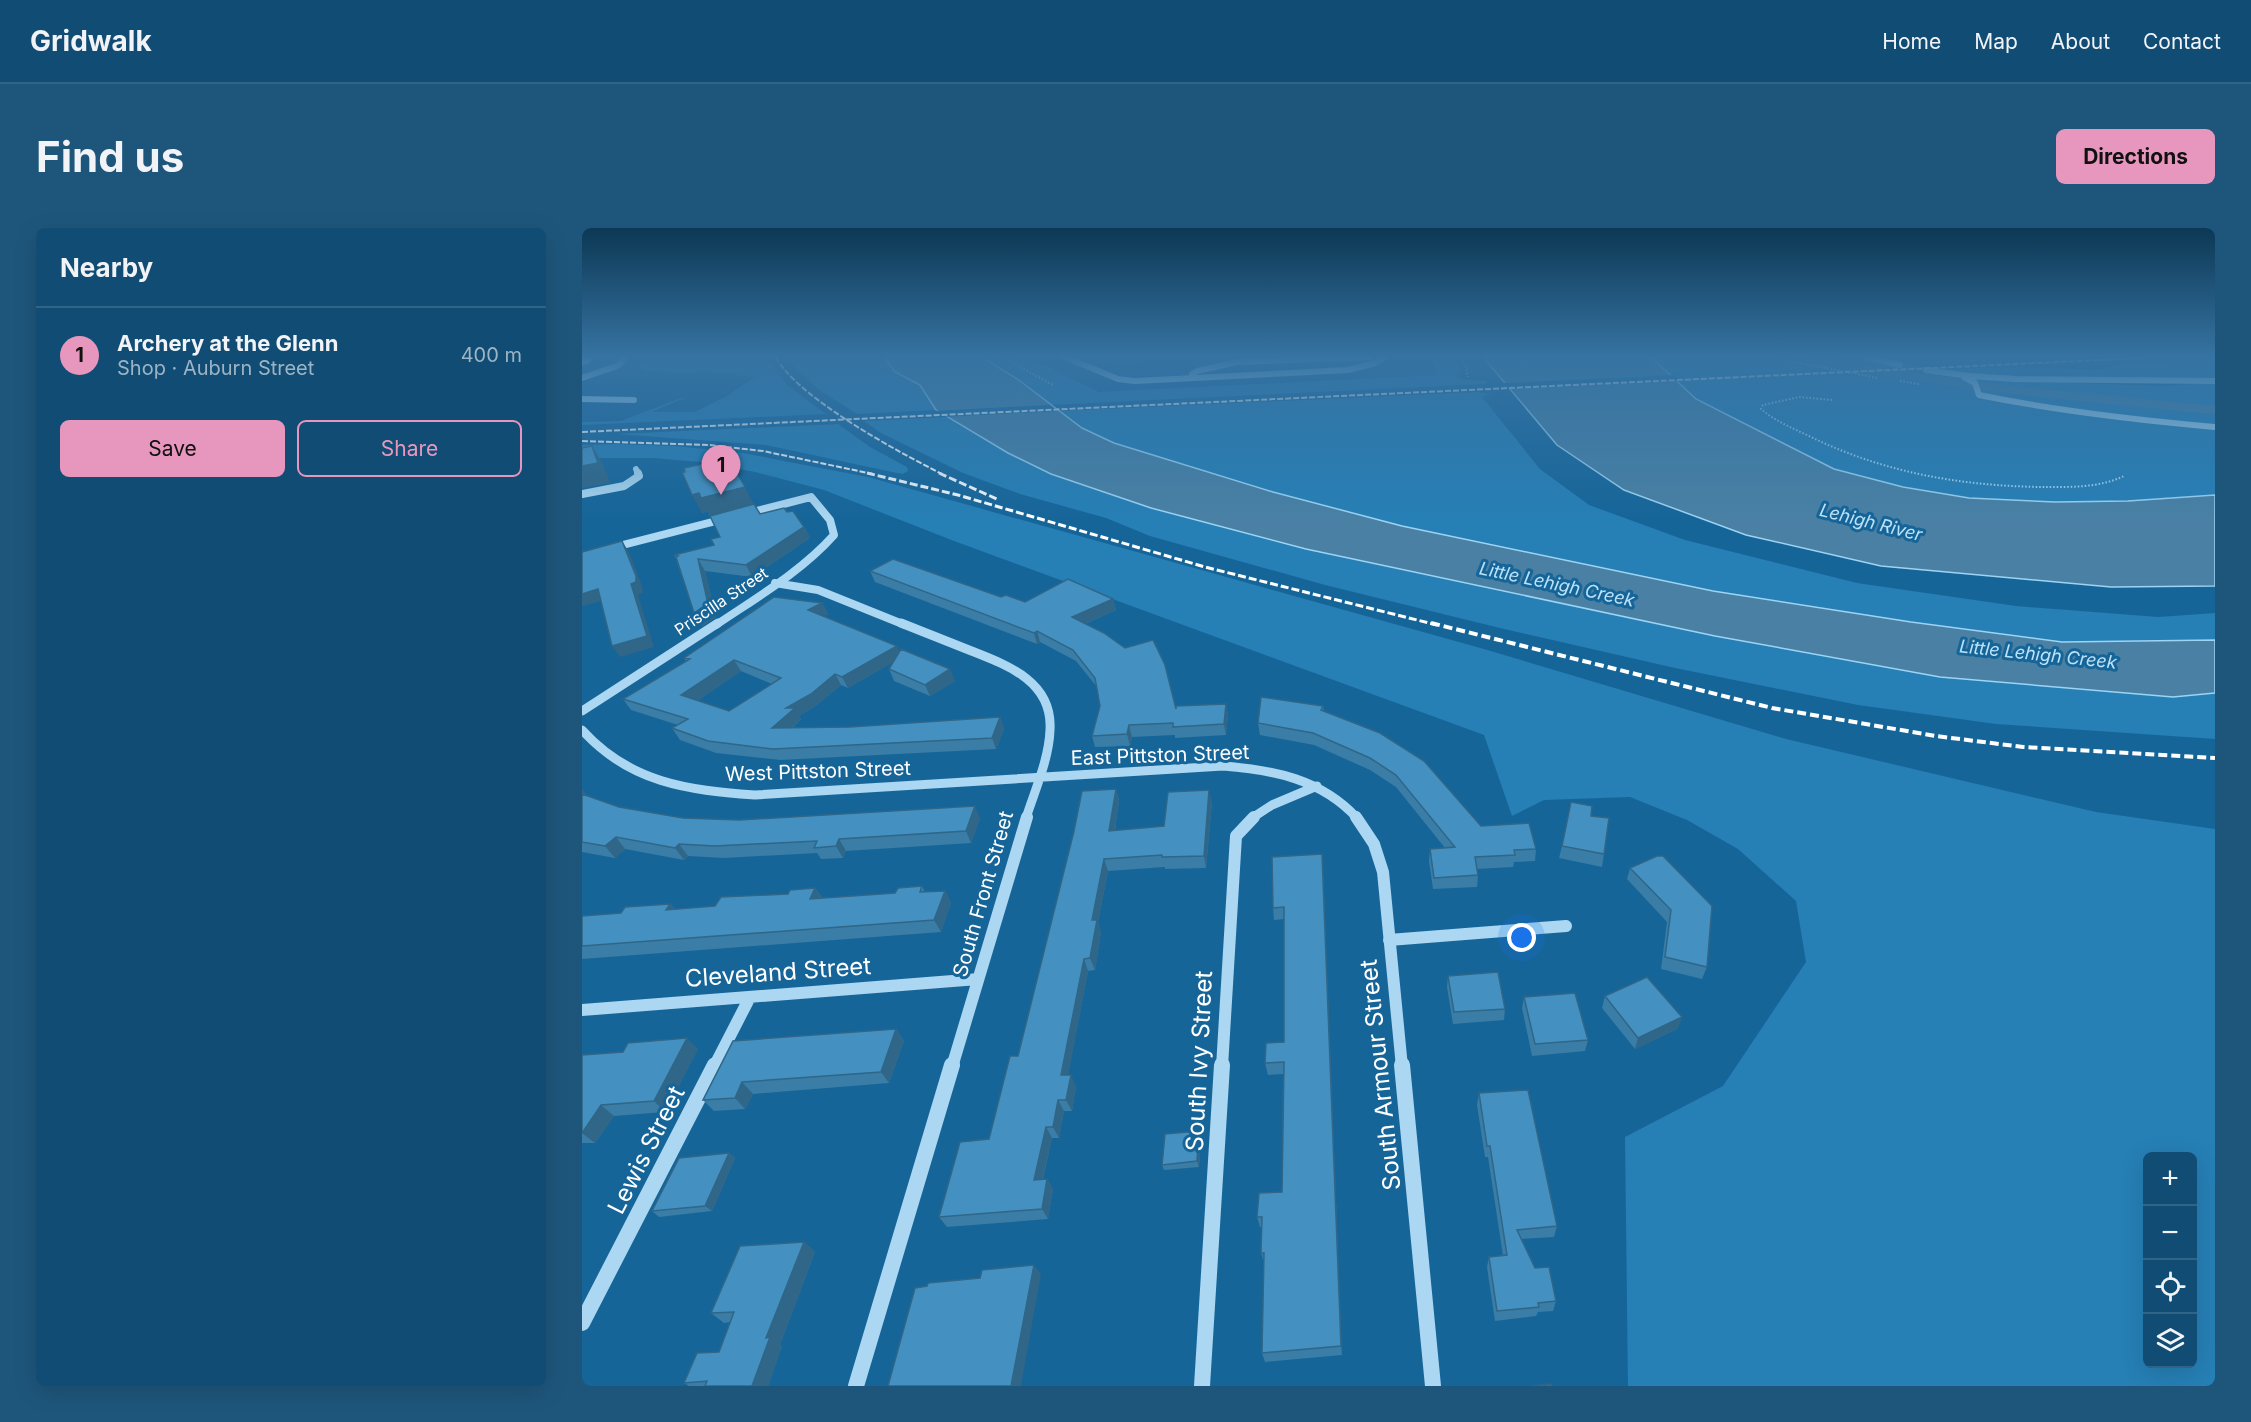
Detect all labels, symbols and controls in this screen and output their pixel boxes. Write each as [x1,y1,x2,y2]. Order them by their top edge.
text: Gridwalk [30,24,152,58]
text: Home [1882,29,1941,54]
text: Map [1974,29,2018,54]
text: About [2051,29,2110,54]
text: Contact [2143,29,2221,54]
button: Directions [2056,129,2215,184]
text: Find us [36,131,184,182]
text: Nearby [60,252,153,283]
text: Archery at the Glenn [117,330,338,356]
text: 1 [75,343,84,367]
text: 400 m [461,343,522,367]
text: Shop · Auburn Street [117,356,314,380]
button: Save [60,420,285,477]
button: Share [297,420,522,477]
pin: 1 [702,446,740,495]
water label: Lehigh River [1817,499,1926,545]
water label: Little Lehigh Creek [1477,557,1638,611]
street label: Priscilla Street [671,562,771,640]
water label: Little Lehigh Creek [1958,635,2119,673]
street label: East Pittston Street [1070,740,1250,770]
street label: West Pittston Street [725,756,912,786]
street label: South Front Street [948,808,1018,980]
your location [1507,923,1536,952]
street label: Cleveland Street [684,951,872,993]
street label: South Armour Street [1353,958,1407,1192]
street label: South Ivy Street [1180,970,1218,1152]
street label: Lewis Street [601,1081,691,1219]
map controls [2143,1152,2197,1368]
button: + [2143,1152,2197,1206]
button: − [2143,1206,2197,1260]
button: locate [2143,1260,2197,1314]
button: layers [2143,1314,2197,1368]

